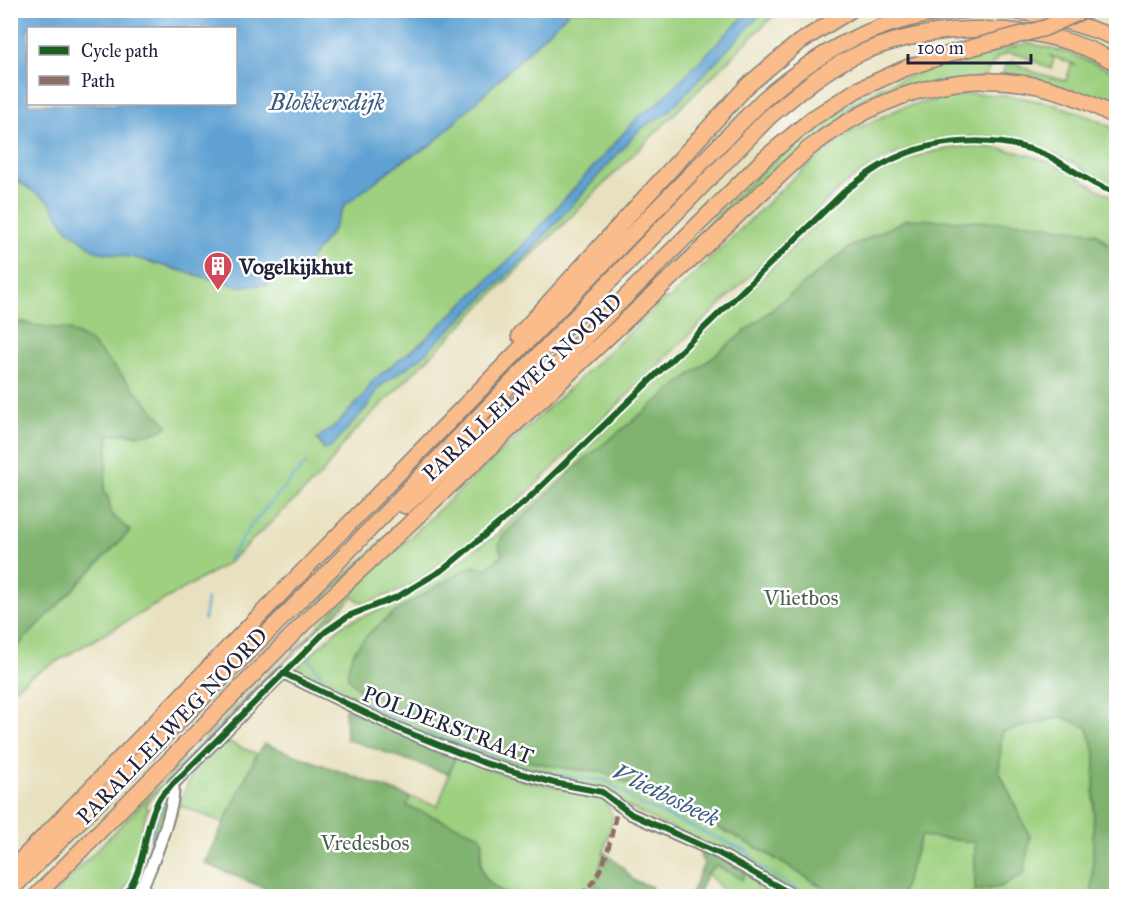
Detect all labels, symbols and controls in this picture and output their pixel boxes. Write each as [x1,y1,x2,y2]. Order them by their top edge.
legend [27,27,237,105]
scale bar [908,27,1031,65]
text: 100 m [917,37,964,59]
text: Cycle path [81,40,158,62]
text: Path [81,70,115,92]
water label: Blokkersdijk [268,87,385,117]
building icon: Vogelkijkhut [202,250,234,292]
place label: Vogelkijkhut [238,253,353,280]
street label: PARALLELWEG NOORD [417,287,627,487]
park label: Vlietbos [762,584,839,611]
street label: PARALLELWEG NOORD [71,622,273,830]
street label: POLDERSTRAAT [359,680,537,770]
water label: Vlietbosbeek [608,756,725,834]
park label: Vredesbos [319,829,410,856]

